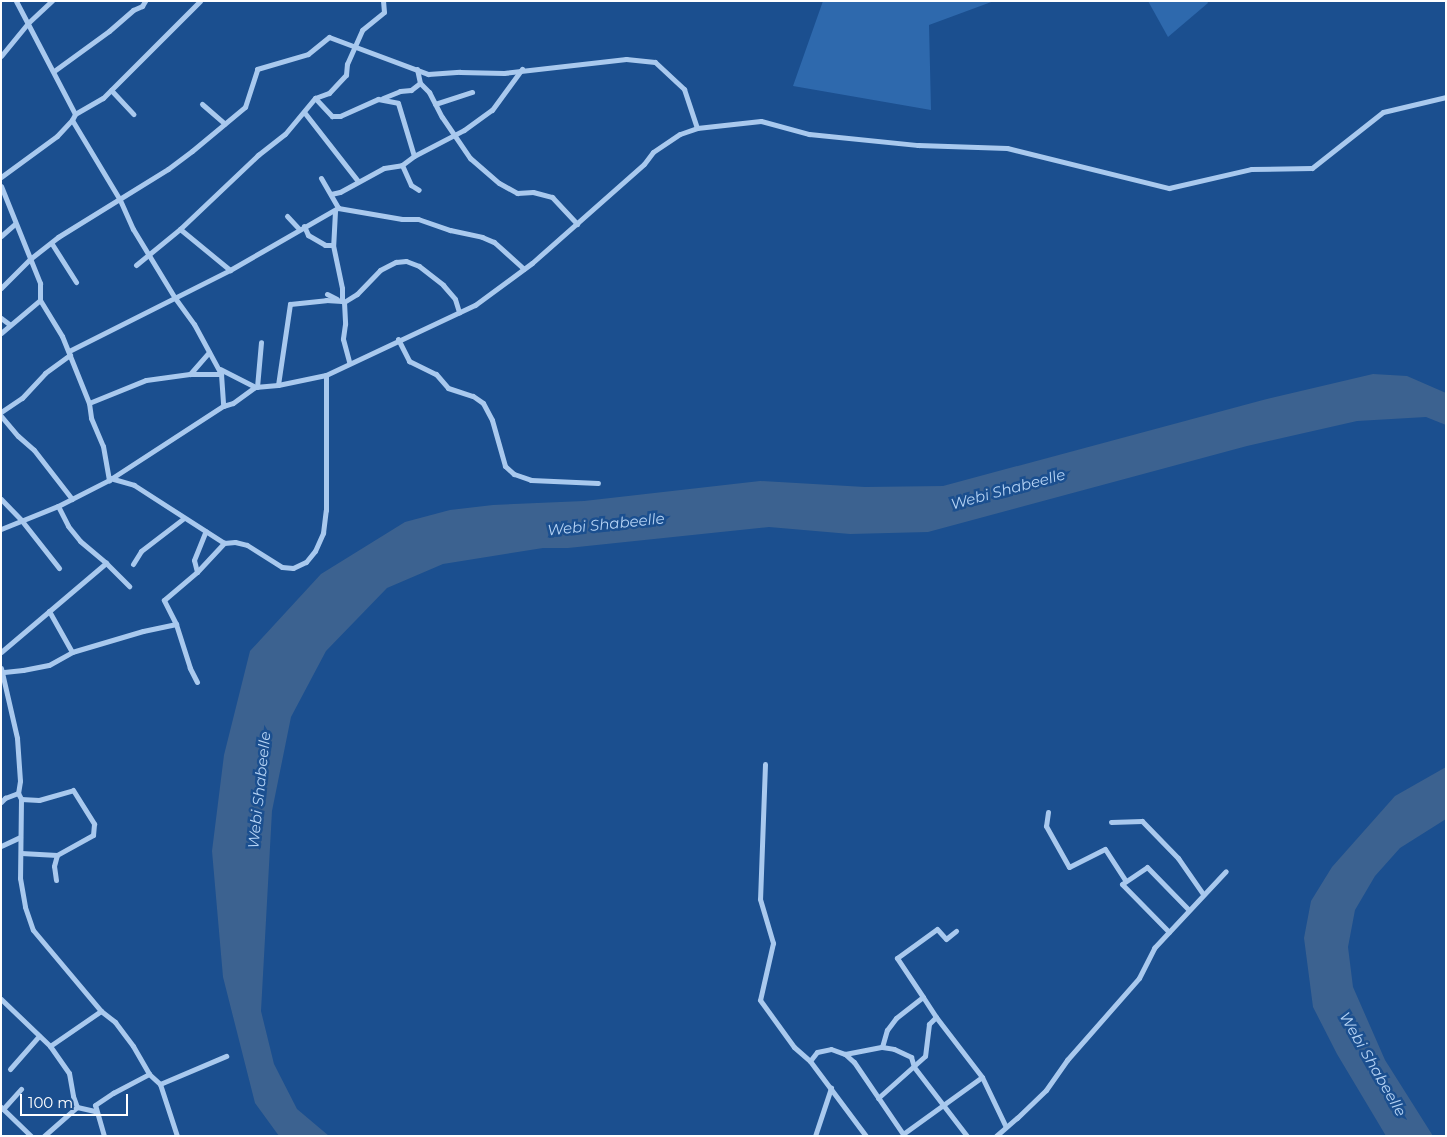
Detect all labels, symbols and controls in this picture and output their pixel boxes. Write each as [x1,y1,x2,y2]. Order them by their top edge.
water label: Webi Shabeelle [949,465,1067,513]
water label: Webi Shabeelle [547,509,665,539]
water label: Webi Shabeelle [244,731,274,849]
water label: Webi Shabeelle [1336,1009,1410,1119]
scale bar [22,1084,130,1116]
text: 100 m [28,1093,73,1112]

